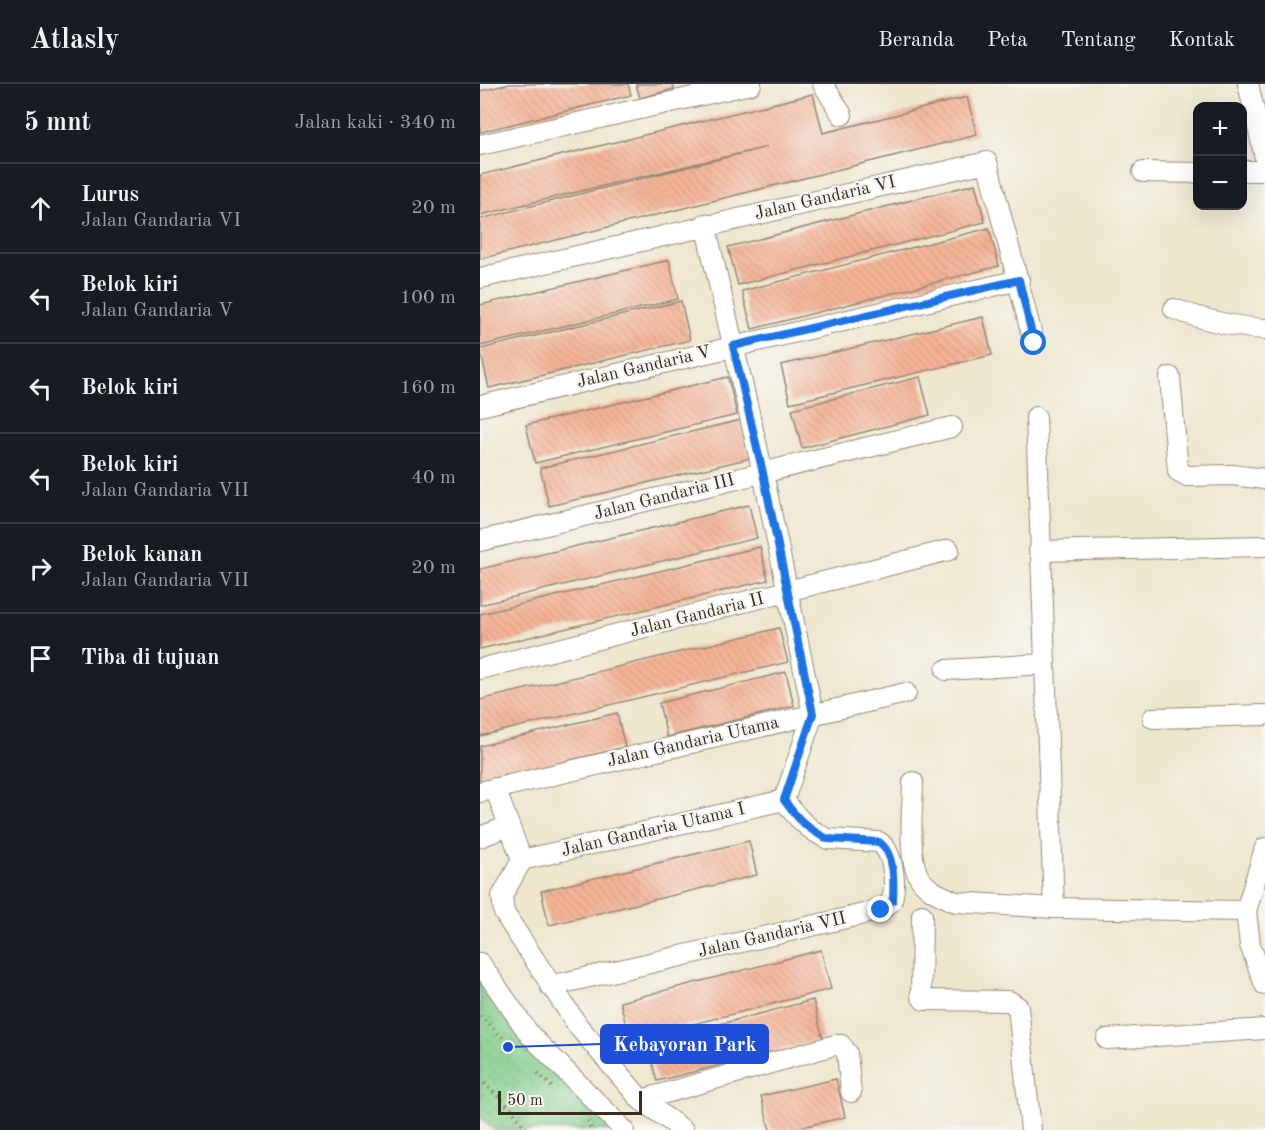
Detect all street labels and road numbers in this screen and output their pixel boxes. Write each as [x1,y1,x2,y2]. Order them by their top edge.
street label: Jalan Gandaria VI [753,173,897,223]
street label: Jalan Gandaria V [575,343,713,391]
street label: Jalan Gandaria III [592,471,736,523]
street label: Jalan Gandaria II [628,590,766,640]
street label: Jalan Gandaria Utama [605,713,781,771]
street label: Jalan Gandaria Utama I [560,800,746,860]
street label: Jalan Gandaria VII [696,909,848,961]

